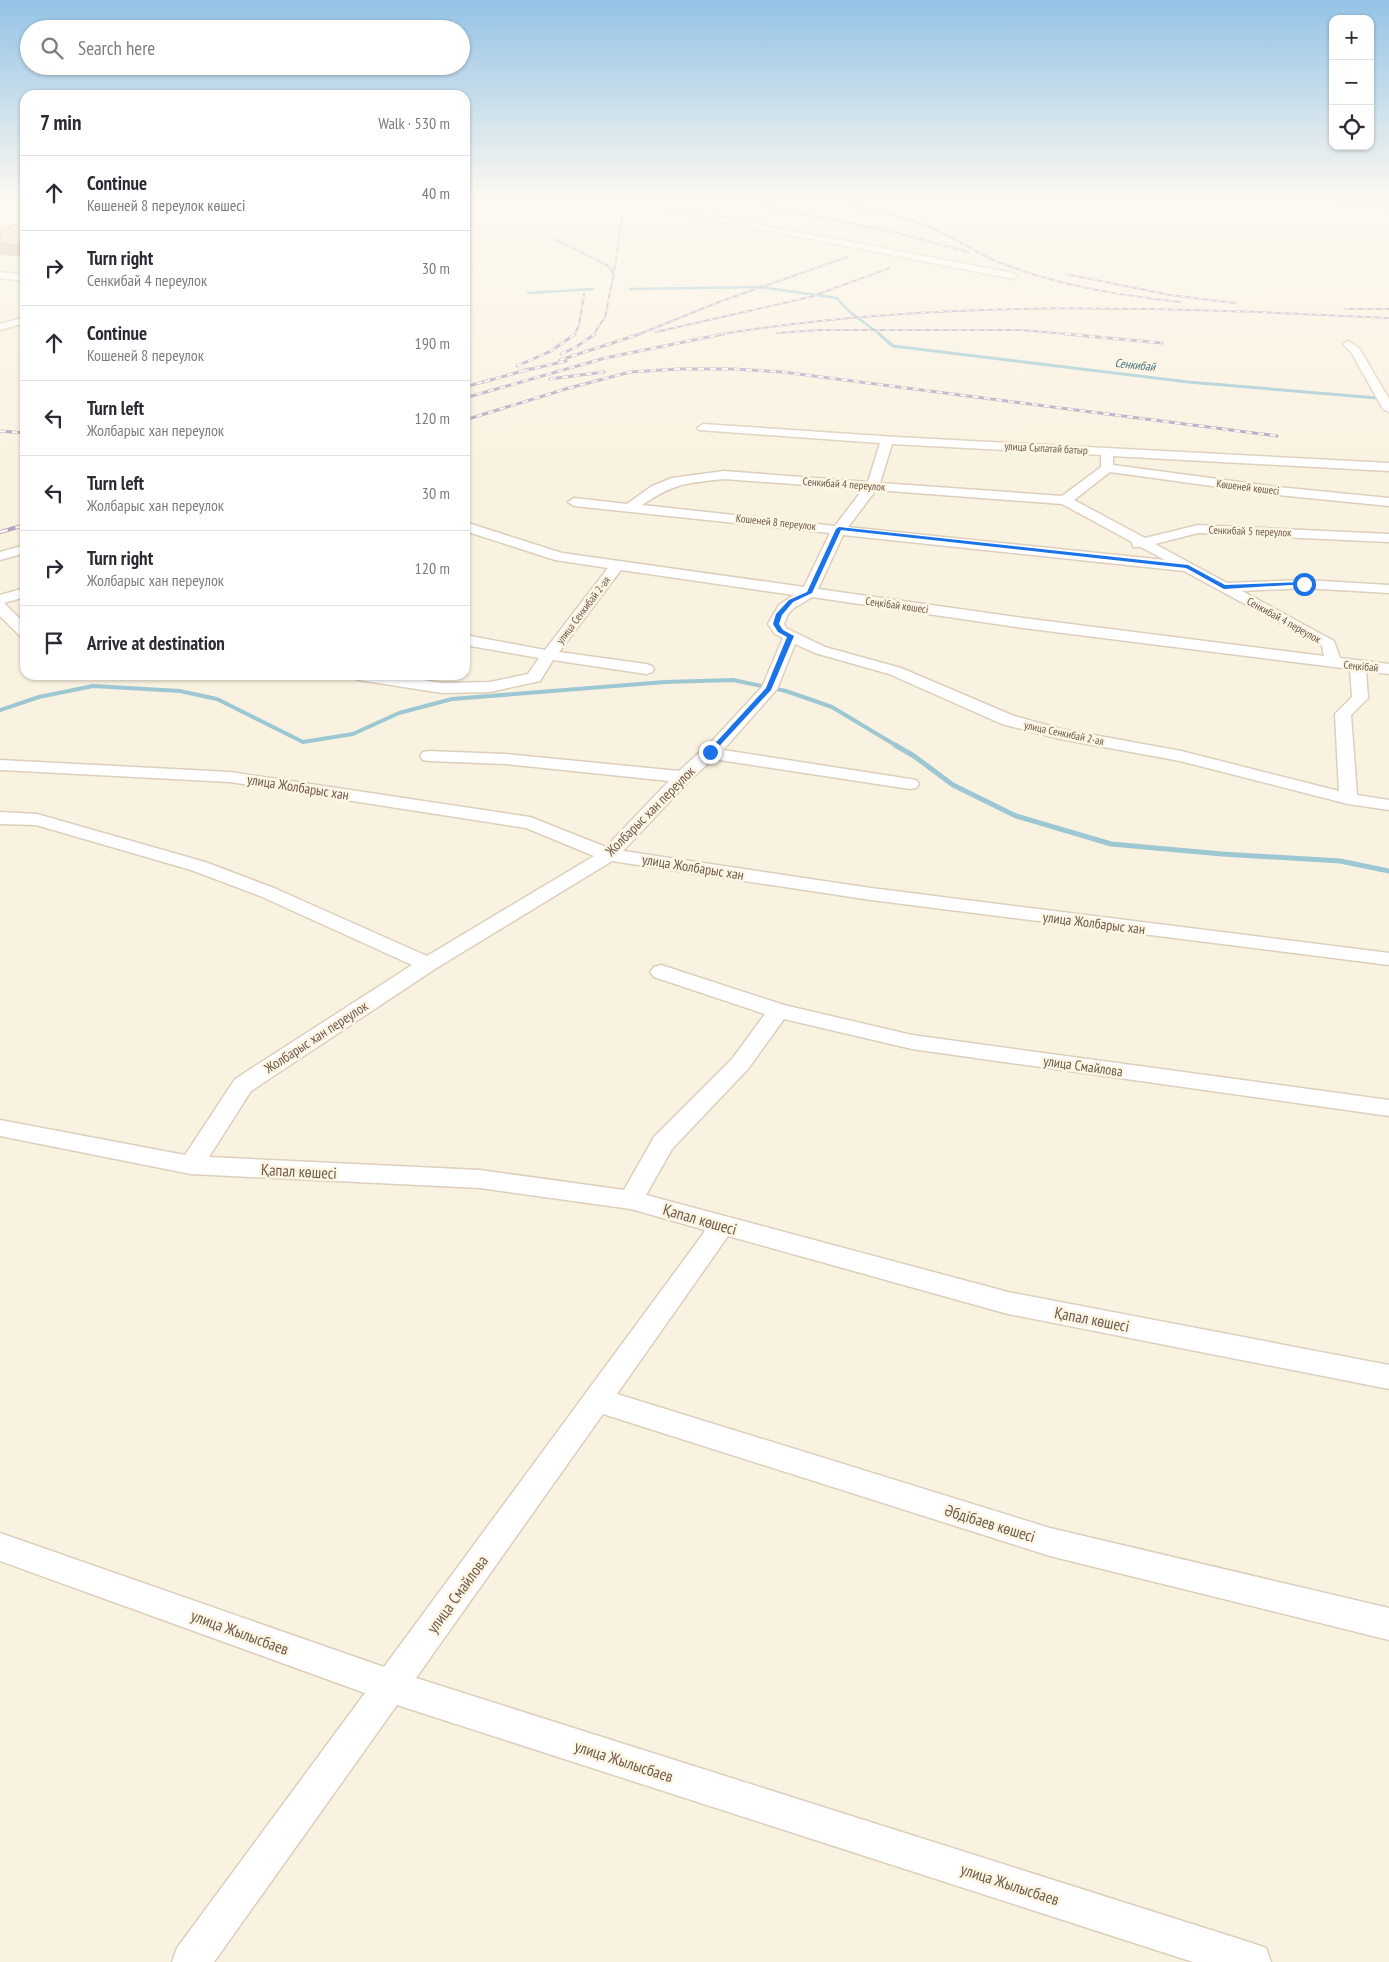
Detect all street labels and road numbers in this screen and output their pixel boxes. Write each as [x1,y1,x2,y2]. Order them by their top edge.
street label: улица Сыпатай батыр [1004,439,1088,457]
street label: Сенкибай 4 переулок [802,474,886,494]
street label: Көшеней көшесі [1216,476,1280,498]
street label: Кошеней 8 переулок [735,511,817,533]
street label: Сенкибай 5 переулок [1208,523,1292,539]
street label: улица Сенкибай 2-ая [553,573,613,647]
street label: Сеңкібай көшесі [865,594,929,616]
street label: Сенкибай 4 переулок [1244,594,1324,647]
street label: Сеңкібай [1343,657,1379,675]
street label: улица Сенкибай 2-ая [1023,718,1105,748]
street label: Жолбарыс хан переулок [601,762,699,860]
street label: улица Жолбарыс хан [246,770,350,804]
street label: улица Жолбарыс хан [641,850,745,884]
street label: улица Жолбарыс хан [1042,908,1146,938]
street label: Жолбарыс хан переулок [260,996,372,1078]
street label: улица Смайлова [1042,1052,1124,1080]
street label: Қапал көшесі [261,1159,337,1183]
street label: Қапал көшесі [661,1199,739,1239]
street label: Қапал көшесі [1053,1302,1131,1336]
street label: Әбдібаев көшесі [942,1500,1038,1546]
street label: улица Смайлова [422,1551,492,1637]
street label: улица Жылысбаев [188,1605,292,1659]
street label: улица Жылысбаев [572,1736,676,1786]
street label: улица Жылысбаев [958,1859,1062,1909]

